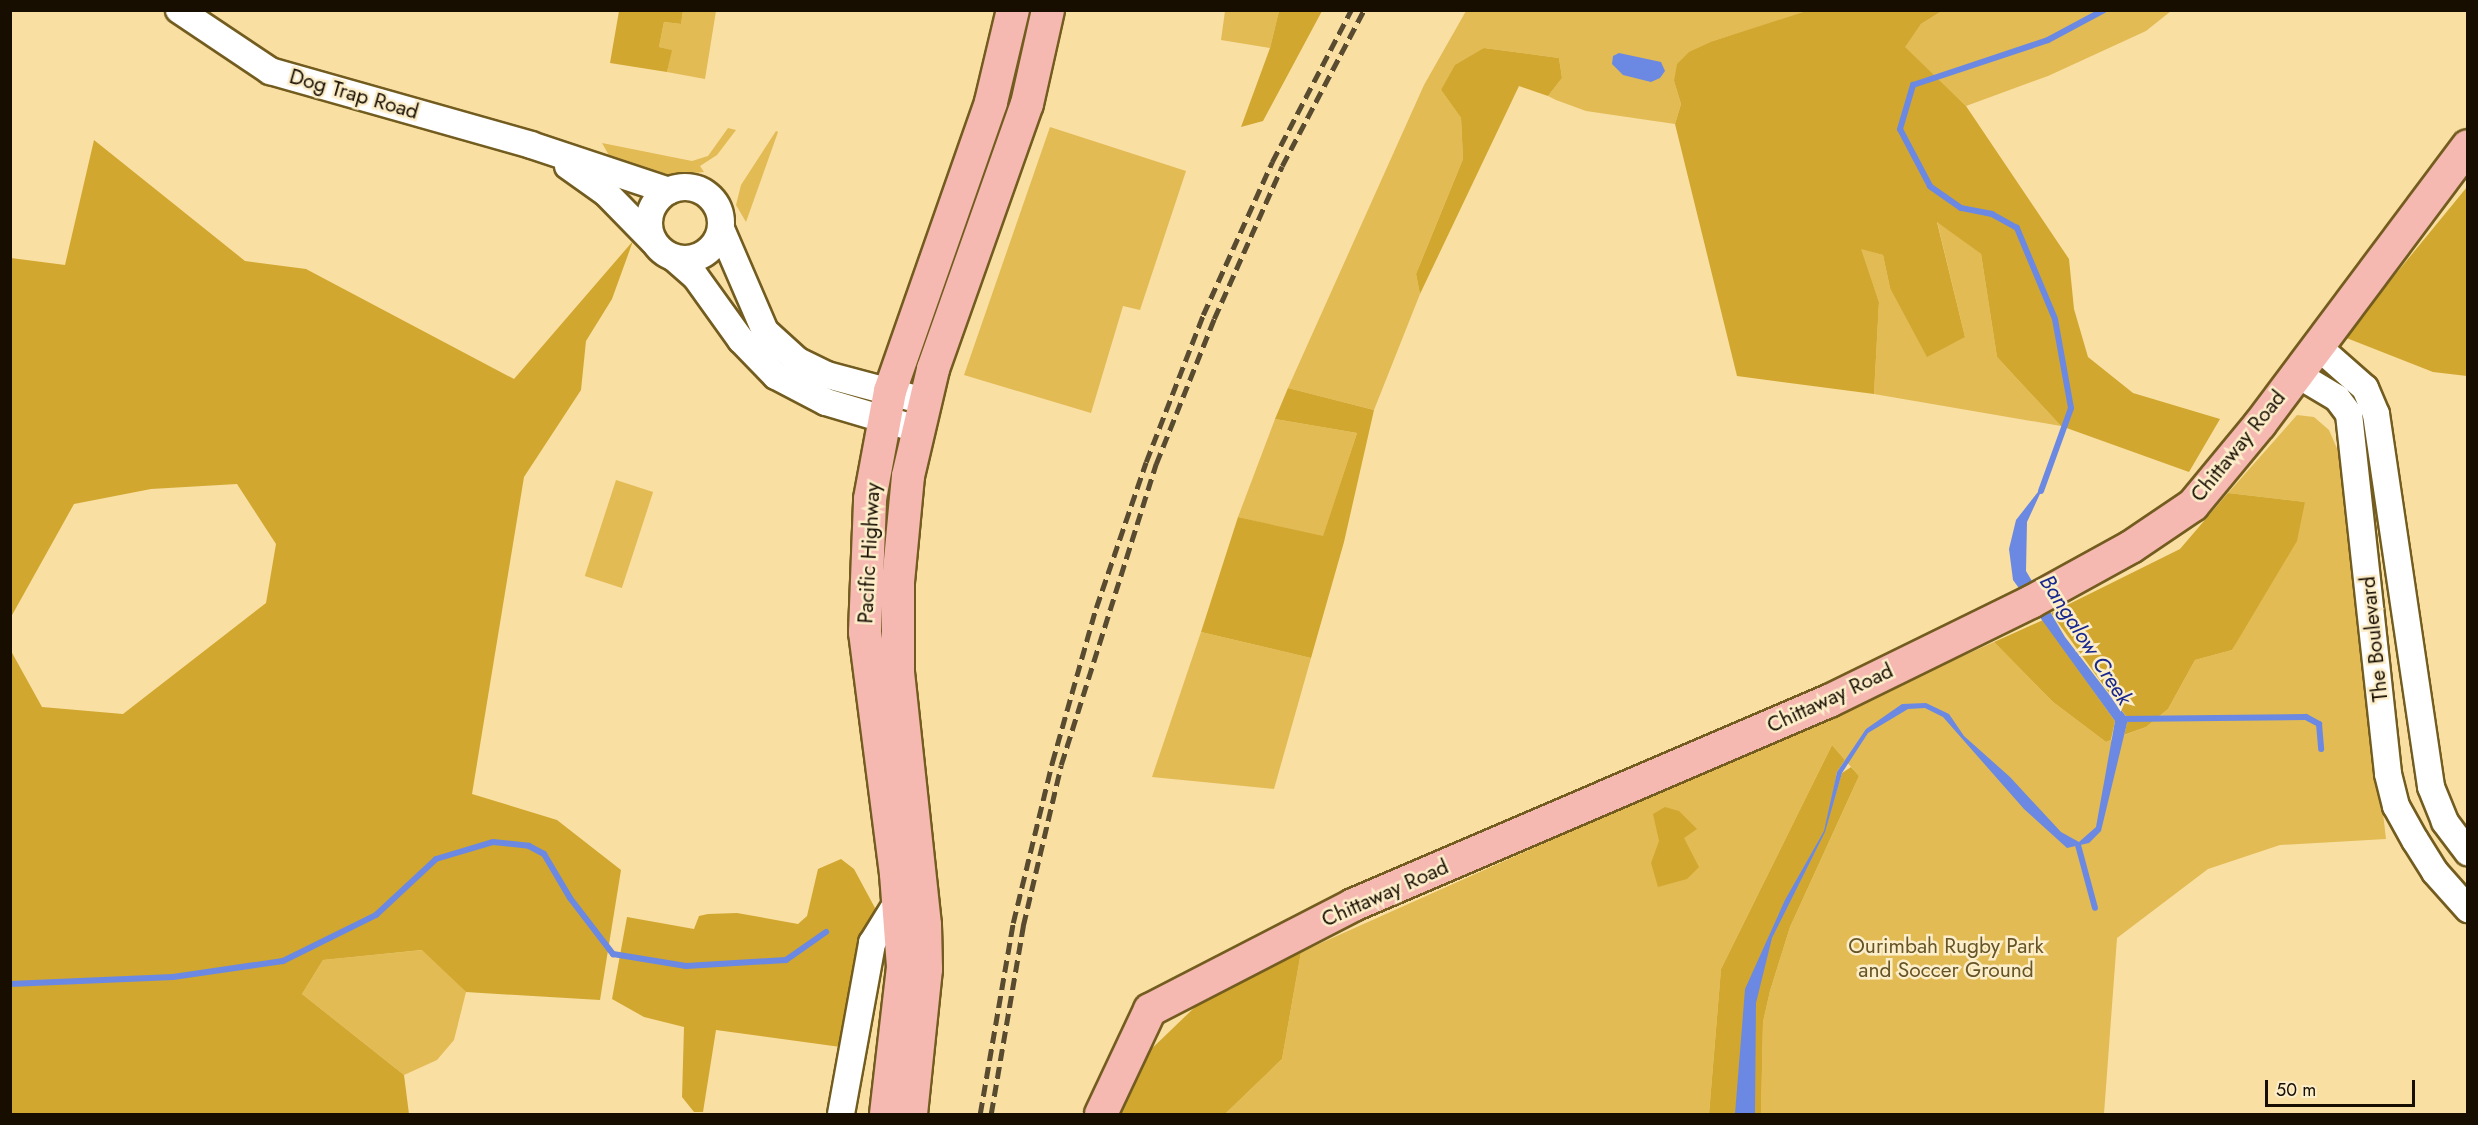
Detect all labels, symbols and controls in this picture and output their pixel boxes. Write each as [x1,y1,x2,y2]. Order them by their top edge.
street label: Dog Trap Road [287,64,421,124]
street label: Chittaway Road [2185,385,2291,507]
street label: Pacific Highway [853,482,885,624]
water label: Bangalow Creek [2034,570,2138,710]
street label: The Boulevard [2355,575,2393,703]
street label: Chittaway Road [1763,658,1897,738]
street label: Chittaway Road [1318,854,1452,932]
park label: Ourimbah Rugby Park and Soccer Ground [1848,933,2044,983]
scale bar [2268,1068,2418,1106]
text: 50 m [2276,1077,2316,1103]

